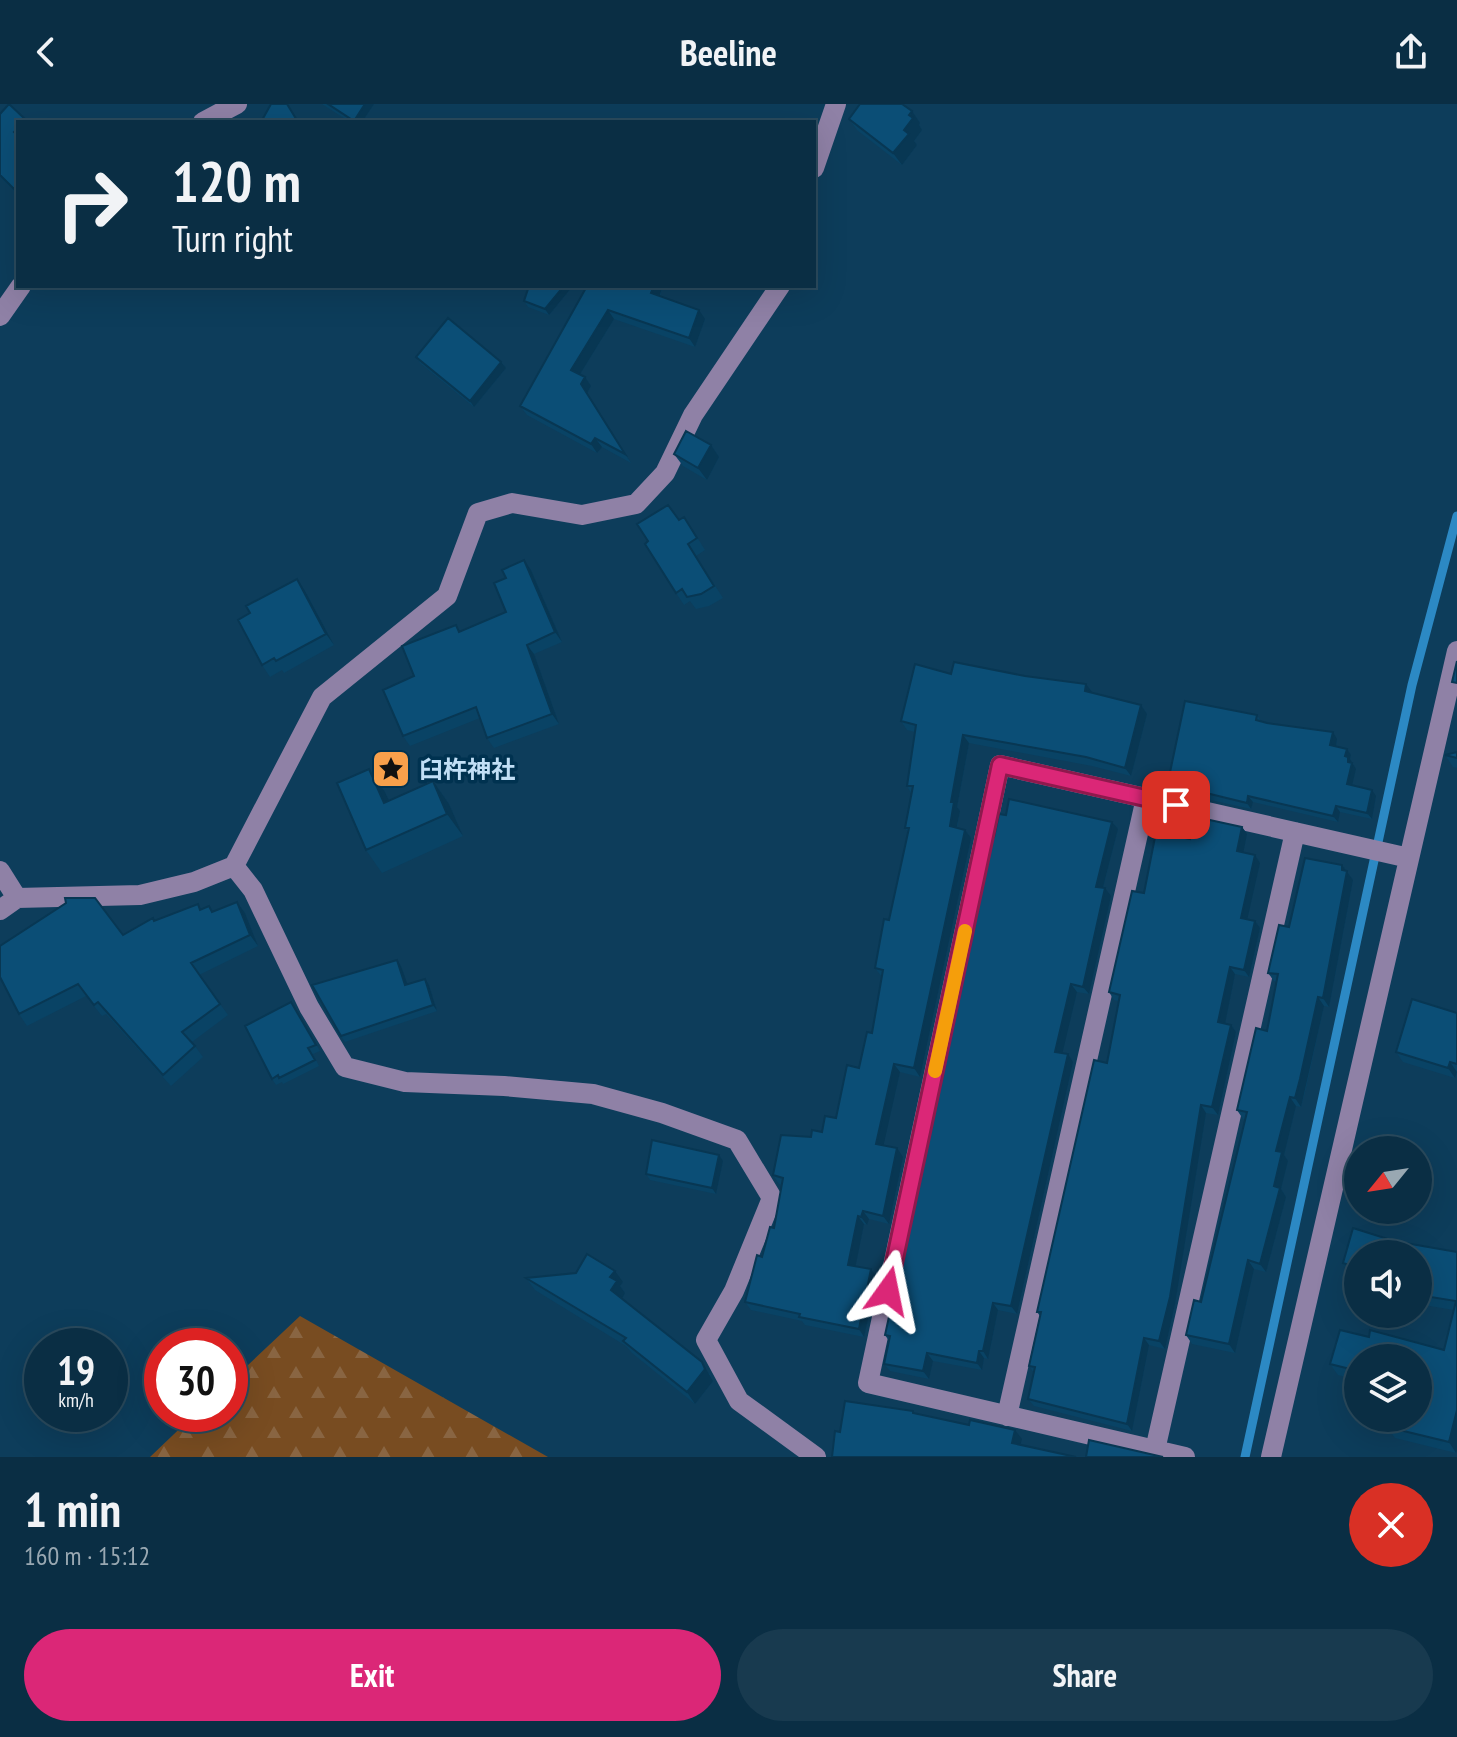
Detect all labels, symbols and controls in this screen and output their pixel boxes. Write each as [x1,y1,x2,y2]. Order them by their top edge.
text: Beeline [680,29,777,76]
icon: back [24,30,68,74]
icon: share [1389,30,1433,74]
text: 120 m [172,145,301,217]
icon: right [40,152,144,256]
text: Turn right [172,215,293,262]
place icon: 臼杵神社 [370,748,412,790]
place label: 臼杵神社 [419,754,515,785]
pin [1142,771,1210,839]
icon: arrive [1154,783,1198,827]
north arrow [1344,1136,1432,1224]
map controls [1344,1136,1432,1432]
button: sound [1344,1240,1432,1328]
position arrow [846,1249,930,1333]
speed limit sign: 30 [144,1328,248,1432]
text: 19 [57,1344,95,1396]
button: layers [1344,1344,1432,1432]
text: km/h [58,1387,94,1413]
text: 1 min [24,1478,121,1540]
button: close [1349,1483,1433,1567]
text: 160 m · 15:12 [24,1539,150,1572]
button: Exit [24,1629,721,1721]
button: Share [737,1629,1433,1721]

